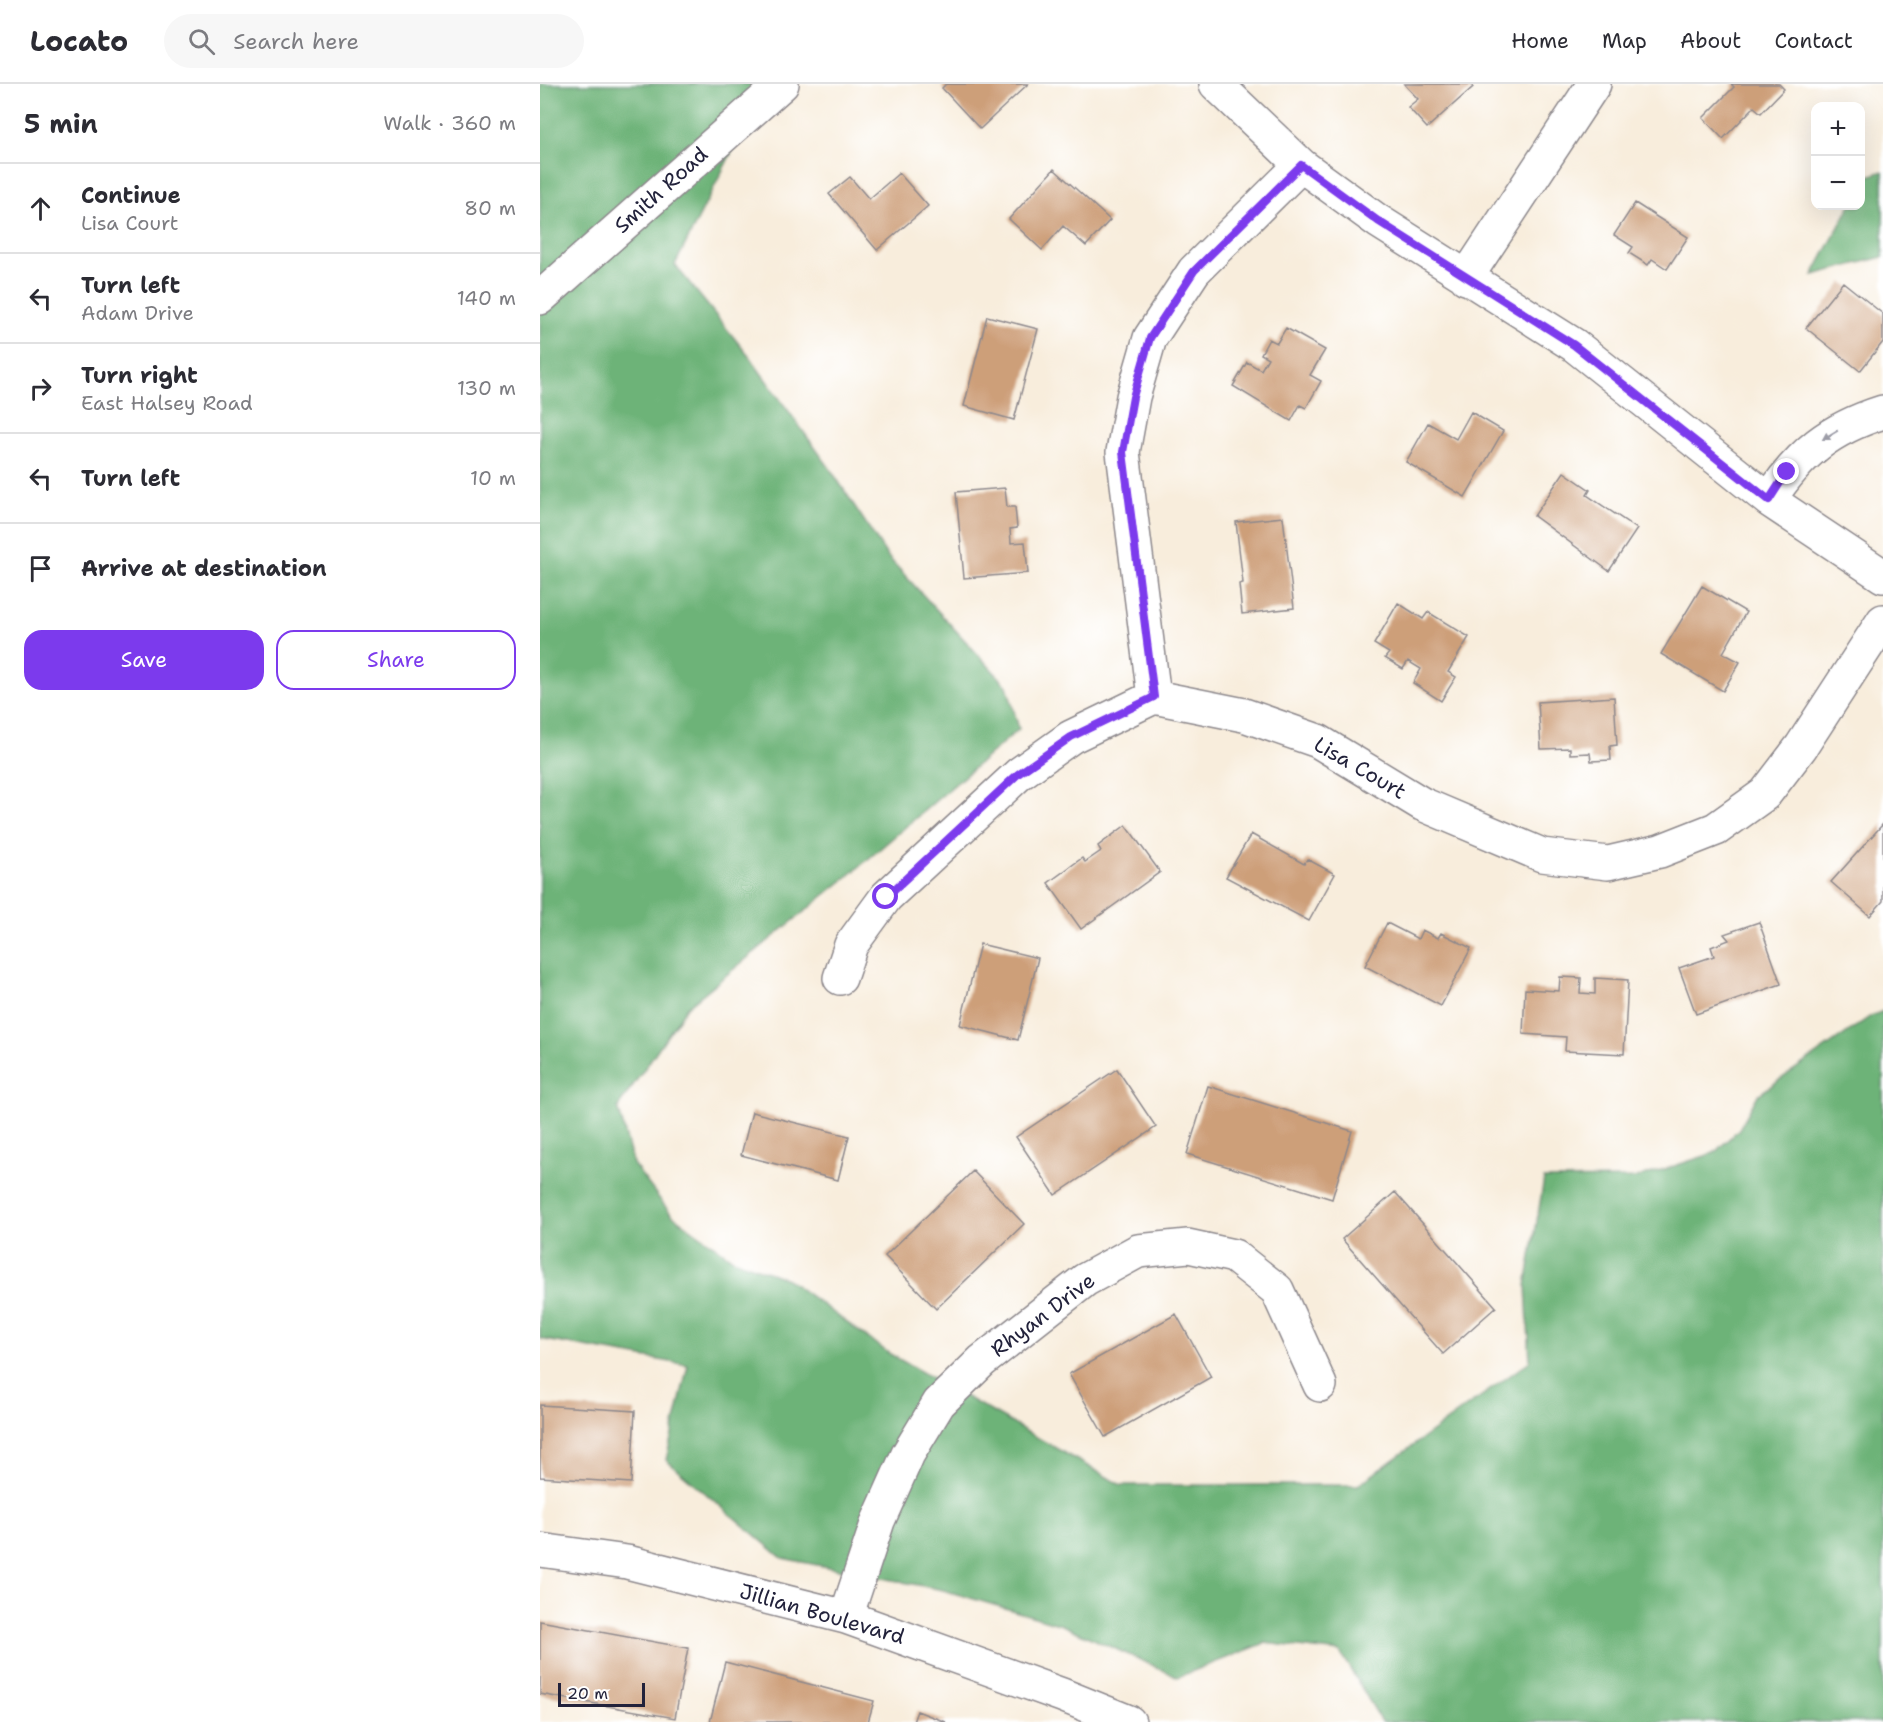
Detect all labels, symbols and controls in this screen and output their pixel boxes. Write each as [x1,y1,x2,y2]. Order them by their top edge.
search box [164,14,584,68]
text: Locato [30,22,128,60]
icon: search [185,25,218,58]
text: Search here [233,27,359,56]
text: Home [1511,27,1569,55]
text: Map [1602,27,1647,55]
text: About [1680,27,1741,55]
text: Contact [1774,27,1853,55]
map controls [1811,102,1865,210]
button: + [1811,102,1865,156]
text: 5 min [24,106,98,141]
text: Walk · 360 m [383,110,516,136]
street label: Smith Road [608,141,714,239]
button: − [1811,156,1865,210]
text: Continue [81,181,181,210]
icon: ahead [24,192,57,225]
text: 80 m [464,195,516,221]
text: Lisa Court [81,210,179,236]
text: Turn left [81,271,180,300]
icon: left [24,282,57,315]
text: 140 m [457,285,516,311]
text: Adam Drive [81,300,194,326]
text: Turn right [81,361,198,390]
icon: right [24,372,57,405]
text: 130 m [457,375,516,401]
text: East Halsey Road [81,390,253,416]
one-way arrow [1821,430,1838,440]
route end [1773,458,1799,484]
icon: left [24,462,57,495]
text: Turn left [81,464,180,493]
text: 10 m [470,465,516,491]
icon: arrive [24,552,57,585]
text: Arrive at destination [81,554,327,583]
button: Save [24,630,264,690]
button: Share [276,630,516,690]
street label: Lisa Court [1309,730,1411,806]
route start [872,883,898,909]
street label: Rhyan Drive [985,1267,1101,1363]
street label: Jillian Boulevard [736,1577,908,1651]
scale bar [558,1680,645,1708]
text: 20 m [567,1683,608,1704]

